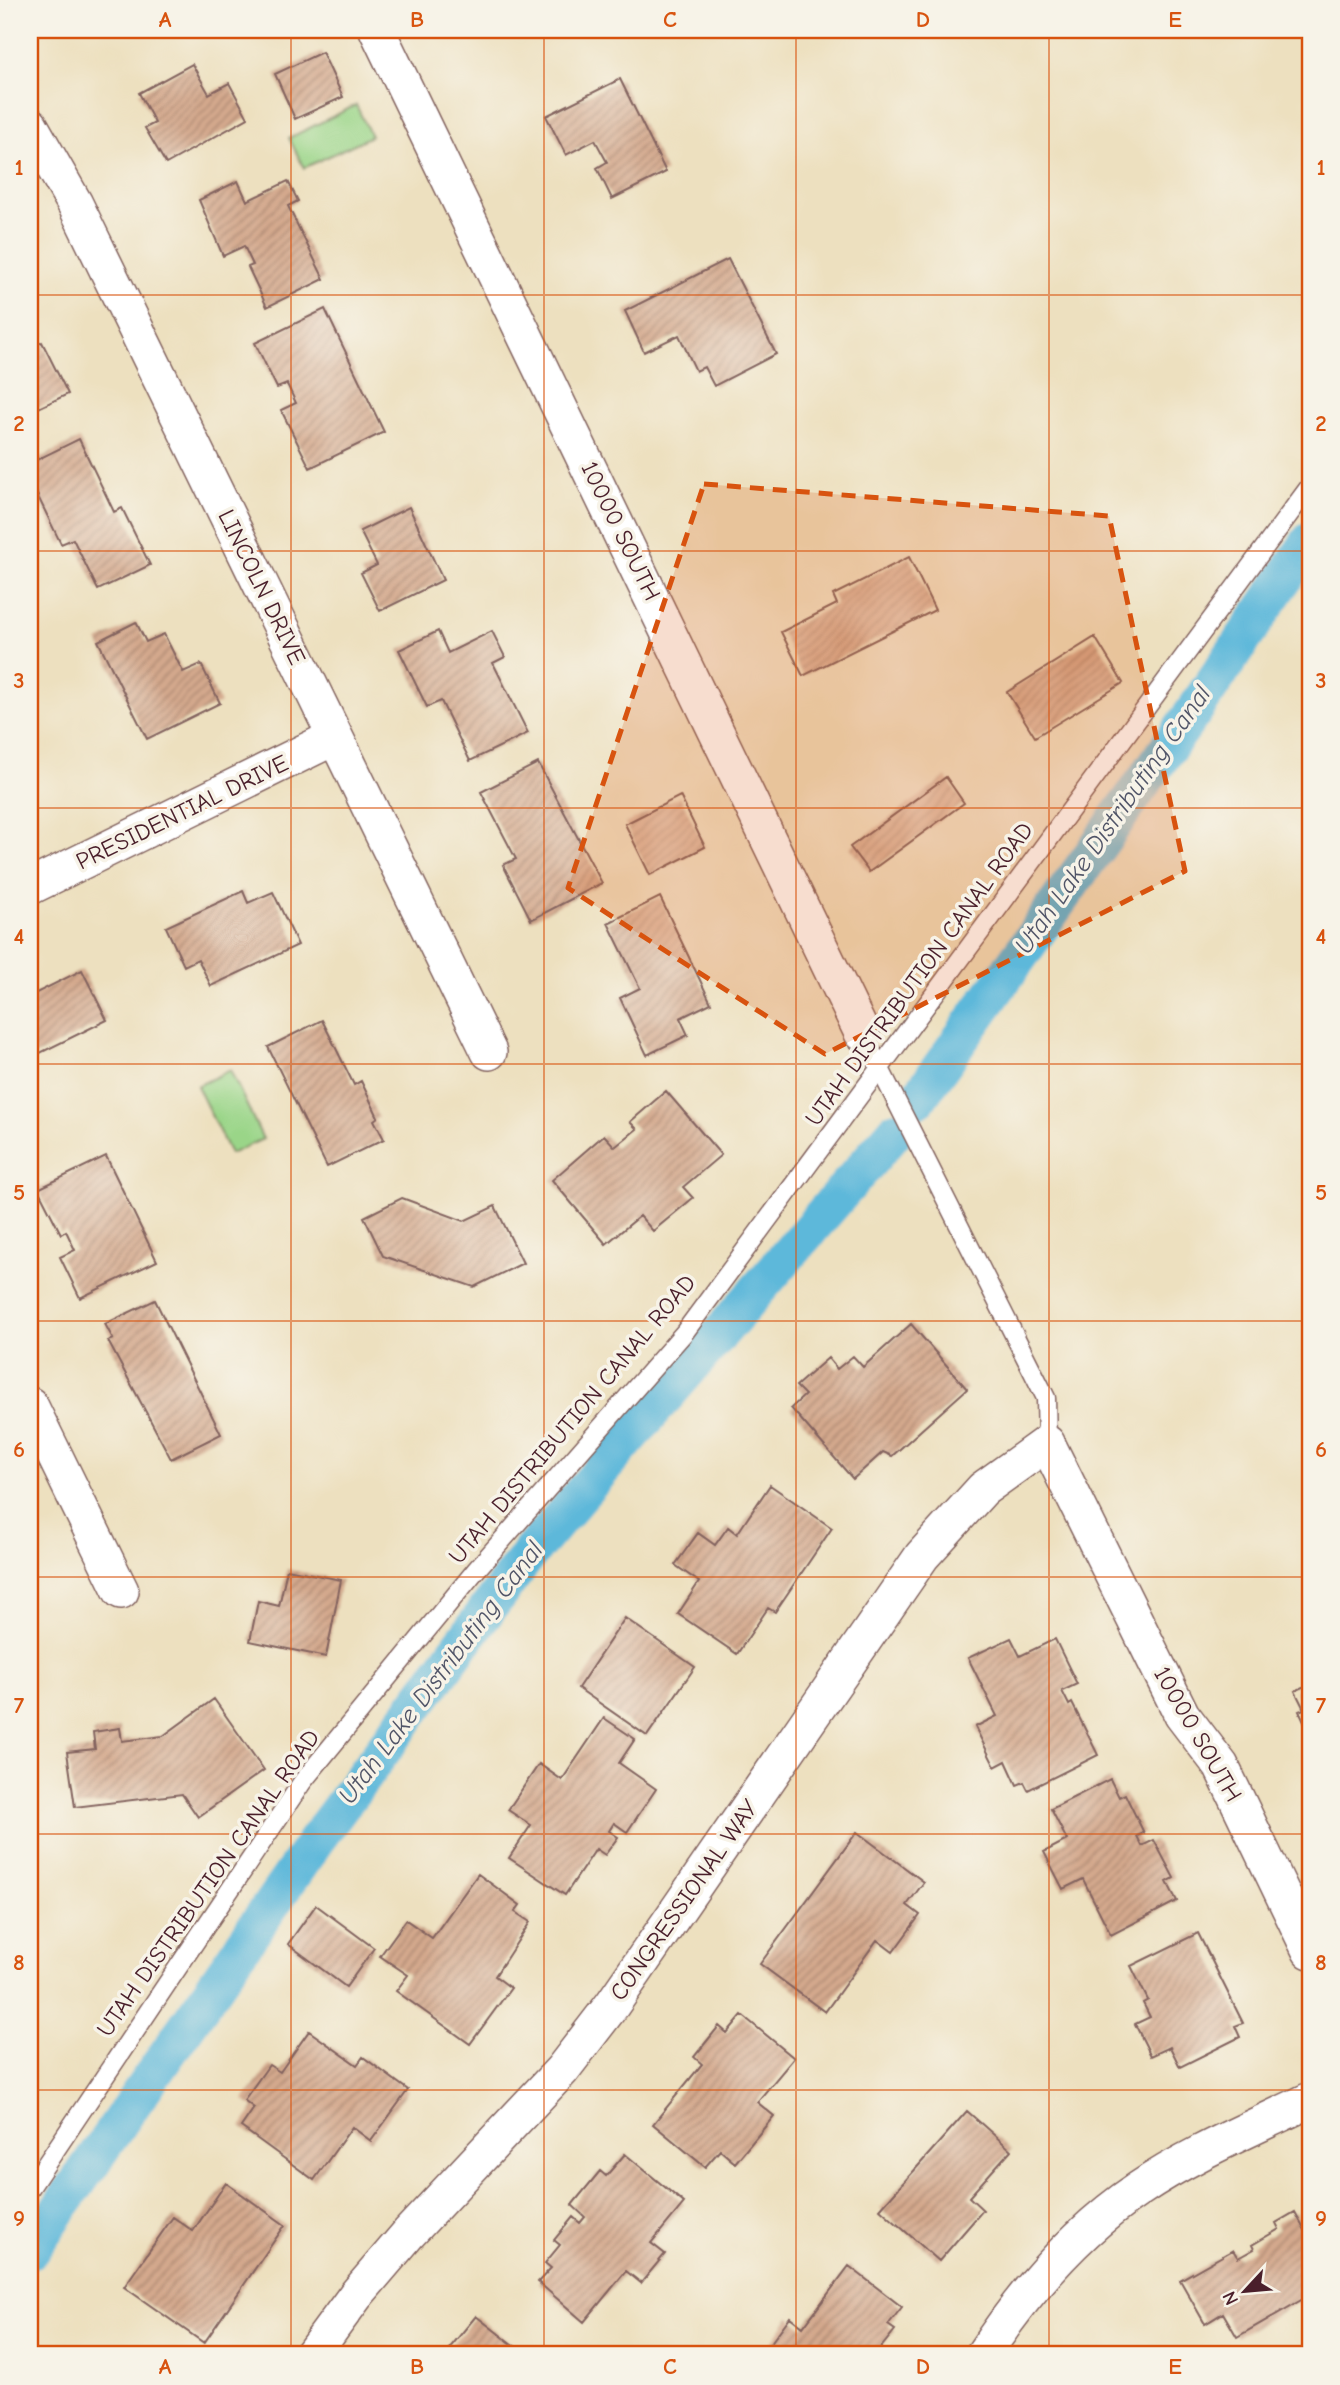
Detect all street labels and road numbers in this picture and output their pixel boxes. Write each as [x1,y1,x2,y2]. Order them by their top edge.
street label: 10000 SOUTH [575,457,667,605]
street label: LINCOLN DRIVE [212,505,312,669]
street label: PRESIDENTIAL DRIVE [71,749,293,875]
street label: UTAH DISTRIBUTION CANAL ROAD [799,817,1039,1131]
street label: UTAH DISTRIBUTION CANAL ROAD [443,1269,701,1569]
street label: 10000 SOUTH [1148,1662,1248,1806]
street label: UTAH DISTRIBUTION CANAL ROAD [91,1724,325,2042]
street label: CONGRESSIONAL WAY [604,1794,764,2006]

